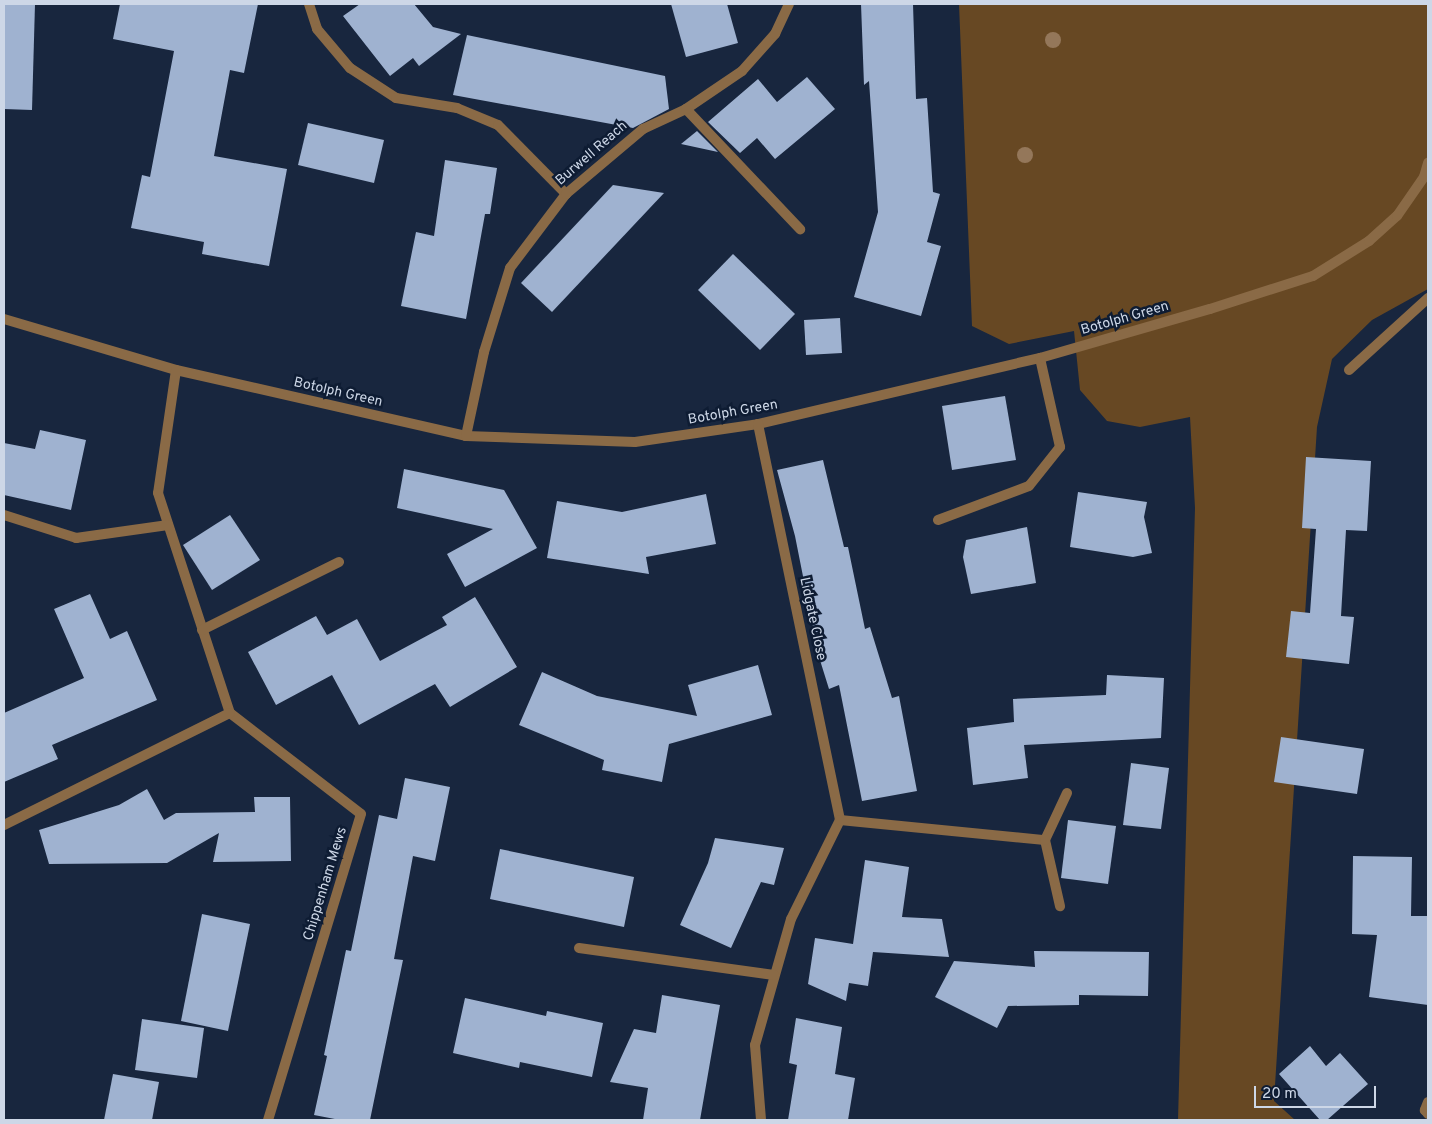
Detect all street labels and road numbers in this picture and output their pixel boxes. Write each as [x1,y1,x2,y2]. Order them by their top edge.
street label: Burwell Reach [553,118,631,190]
street label: Botolph Green [1079,298,1171,340]
street label: Botolph Green [292,375,384,411]
street label: Botolph Green [687,397,779,429]
street label: Lidgate Close [795,576,829,662]
street label: Chippenham Mews [301,825,351,943]

